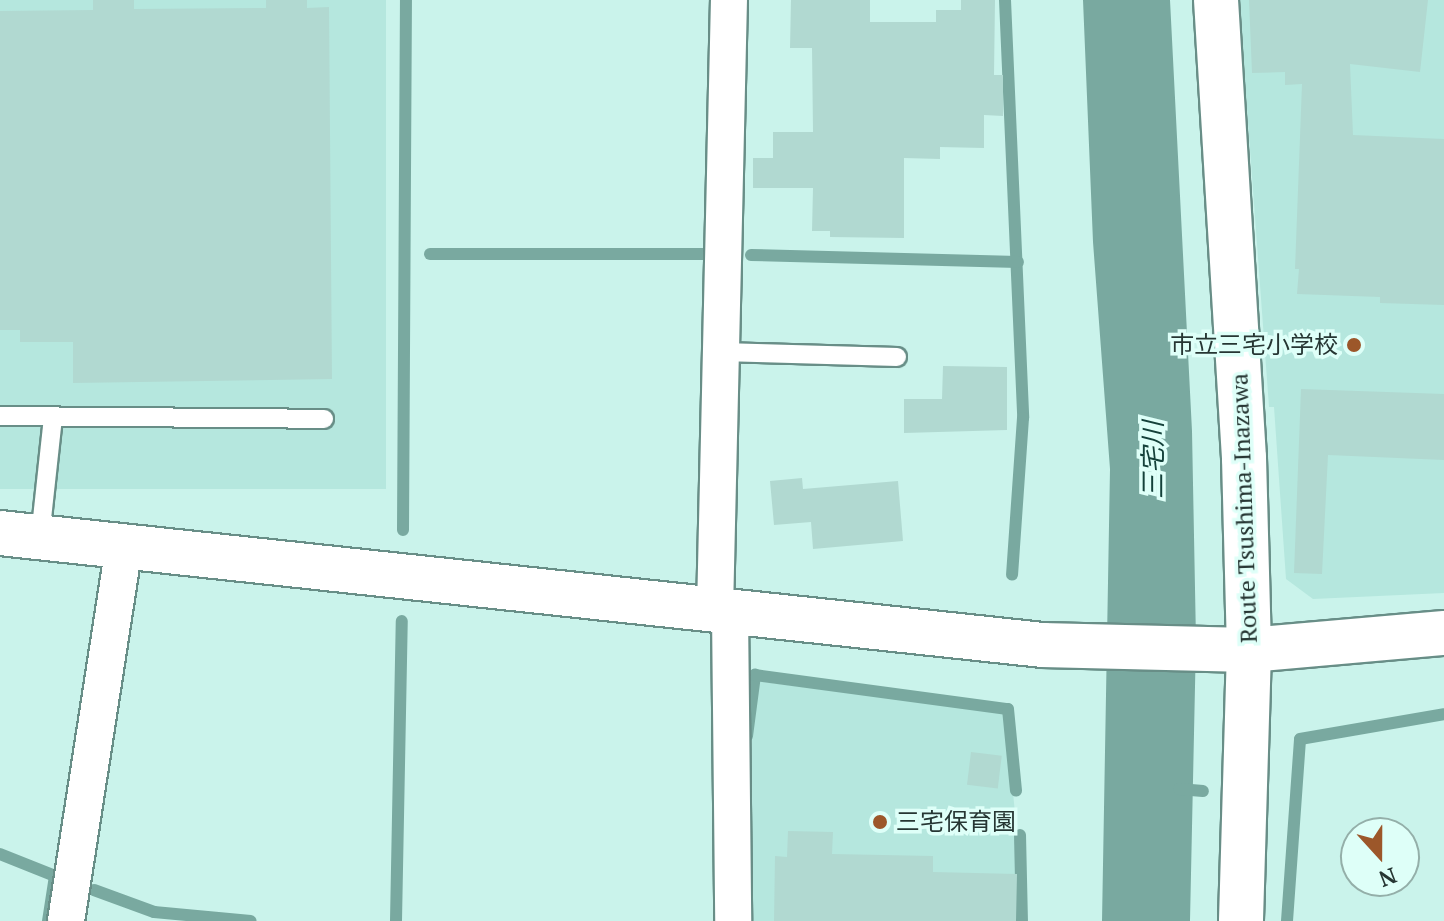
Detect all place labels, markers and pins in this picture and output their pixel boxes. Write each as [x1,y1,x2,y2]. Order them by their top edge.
place label: 市立三宅小学校 [1170,331,1338,359]
marker: 市立三宅小学校 [1345,336,1363,354]
place label: 三宅保育園 [896,808,1016,836]
marker: 三宅保育園 [871,813,889,831]

